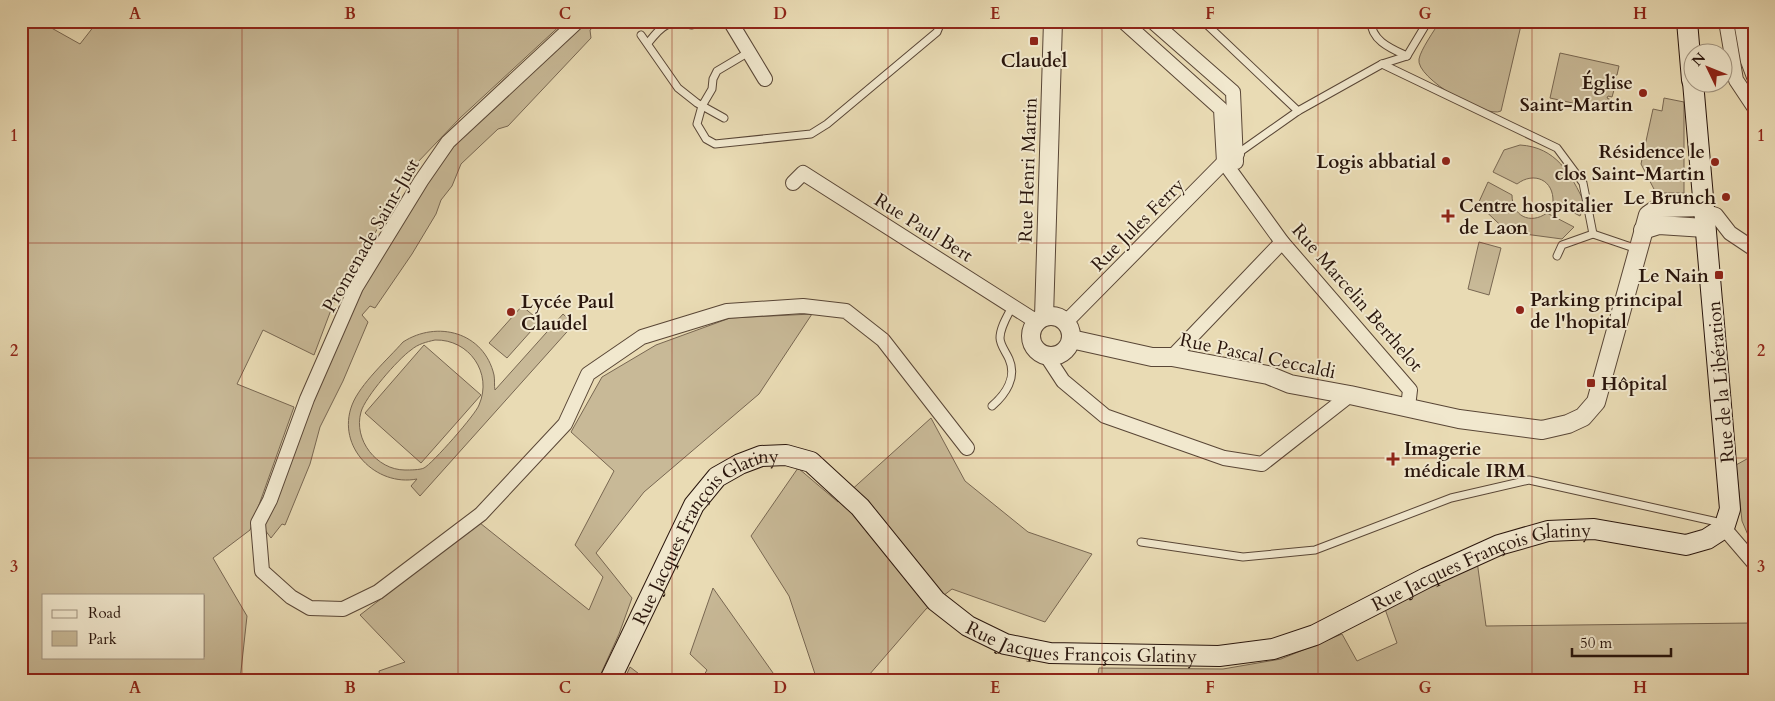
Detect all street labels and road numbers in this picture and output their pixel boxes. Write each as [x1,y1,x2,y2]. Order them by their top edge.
street label: Rue Henri Martin [1012,97,1044,243]
street label: Promenade Saint-Just [316,154,426,317]
street label: Rue Jules Ferry [1085,172,1190,277]
street label: Rue Paul Bert [869,187,978,268]
street label: Rue Marcelin Berthelot [1286,218,1429,377]
street label: Rue de la Libération [1701,300,1741,464]
street label: Rue Pascal Ceccaldi [1177,327,1338,385]
street label: Rue Jacques François Glatiny [626,443,779,629]
street label: Rue Jacques François Glatiny [1367,517,1592,618]
street label: Rue Jacques François Glatiny [962,615,1197,670]

